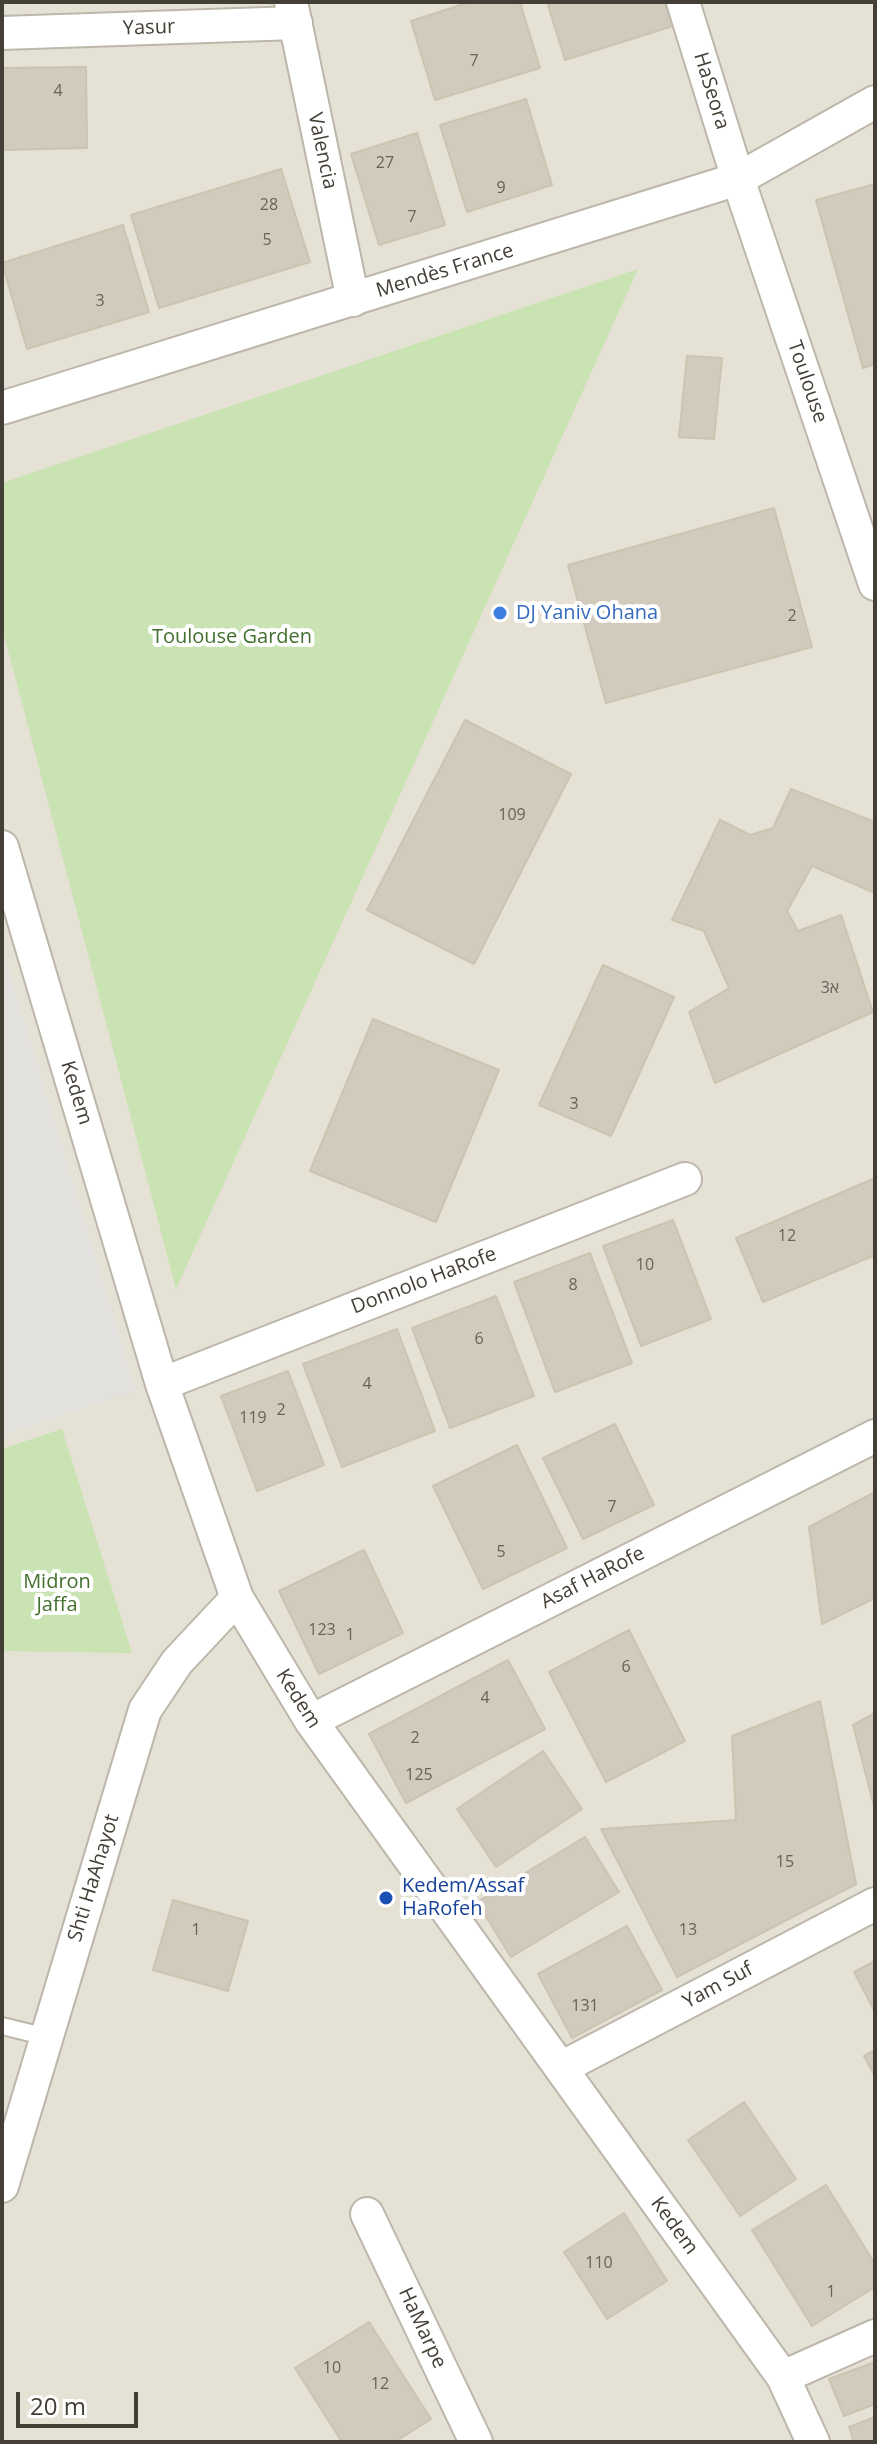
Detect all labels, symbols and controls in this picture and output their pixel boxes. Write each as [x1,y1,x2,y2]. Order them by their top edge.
street label: Yasur [122,15,176,41]
street label: HaSeora [688,50,734,132]
house number: 7 [469,51,479,71]
house number: 4 [53,81,63,101]
street label: Valencia [302,111,342,191]
house number: 27 [376,153,394,173]
house number: 9 [496,178,506,198]
house number: 28 [260,195,278,215]
house number: 7 [407,207,417,227]
house number: 5 [262,230,272,250]
street label: Mendès France [373,239,517,303]
house number: 3 [95,291,105,311]
street label: Toulouse [782,338,832,426]
place label: DJ Yaniv Ohana [516,601,658,625]
marker: DJ Yaniv Ohana [491,604,509,622]
house number: 2 [787,606,797,626]
park label: Toulouse Garden [152,625,312,649]
house number: 109 [498,805,526,825]
house number: 3א [821,978,839,998]
street label: Kedem [55,1058,97,1128]
house number: 3 [569,1094,579,1114]
house number: 12 [778,1226,796,1246]
street label: Donnolo HaRofe [348,1242,500,1320]
house number: 10 [636,1255,654,1275]
house number: 8 [568,1275,578,1295]
house number: 6 [474,1329,484,1349]
house number: 4 [362,1374,372,1394]
house number: 2 [276,1400,286,1420]
house number: 119 [239,1408,267,1428]
house number: 7 [607,1497,617,1517]
house number: 5 [496,1542,506,1562]
street label: Asaf HaRofe [537,1542,649,1614]
park label: Midron Jaffa [23,1570,91,1617]
house number: 123 [308,1620,336,1640]
house number: 1 [345,1625,355,1645]
house number: 6 [621,1657,631,1677]
street label: Kedem [270,1665,326,1733]
house number: 4 [480,1688,490,1708]
house number: 2 [410,1728,420,1748]
house number: 125 [405,1765,433,1785]
street label: Shti HaAhayot [63,1812,125,1944]
house number: 15 [776,1852,794,1872]
place label: Kedem/Assaf HaRofeh [402,1874,524,1921]
marker: Kedem/Assaf HaRofeh [377,1889,395,1907]
house number: 1 [191,1920,201,1940]
house number: 13 [679,1920,697,1940]
street label: Yam Suf [679,1958,757,2014]
house number: 131 [571,1996,599,2016]
street label: Kedem [645,2192,703,2260]
house number: 110 [585,2253,613,2273]
house number: 1 [826,2282,836,2302]
street label: HaMarpe [393,2284,451,2372]
house number: 10 [323,2358,341,2378]
house number: 12 [371,2374,389,2394]
scale bar [20,2376,142,2426]
text: 20 m [30,2389,86,2422]

